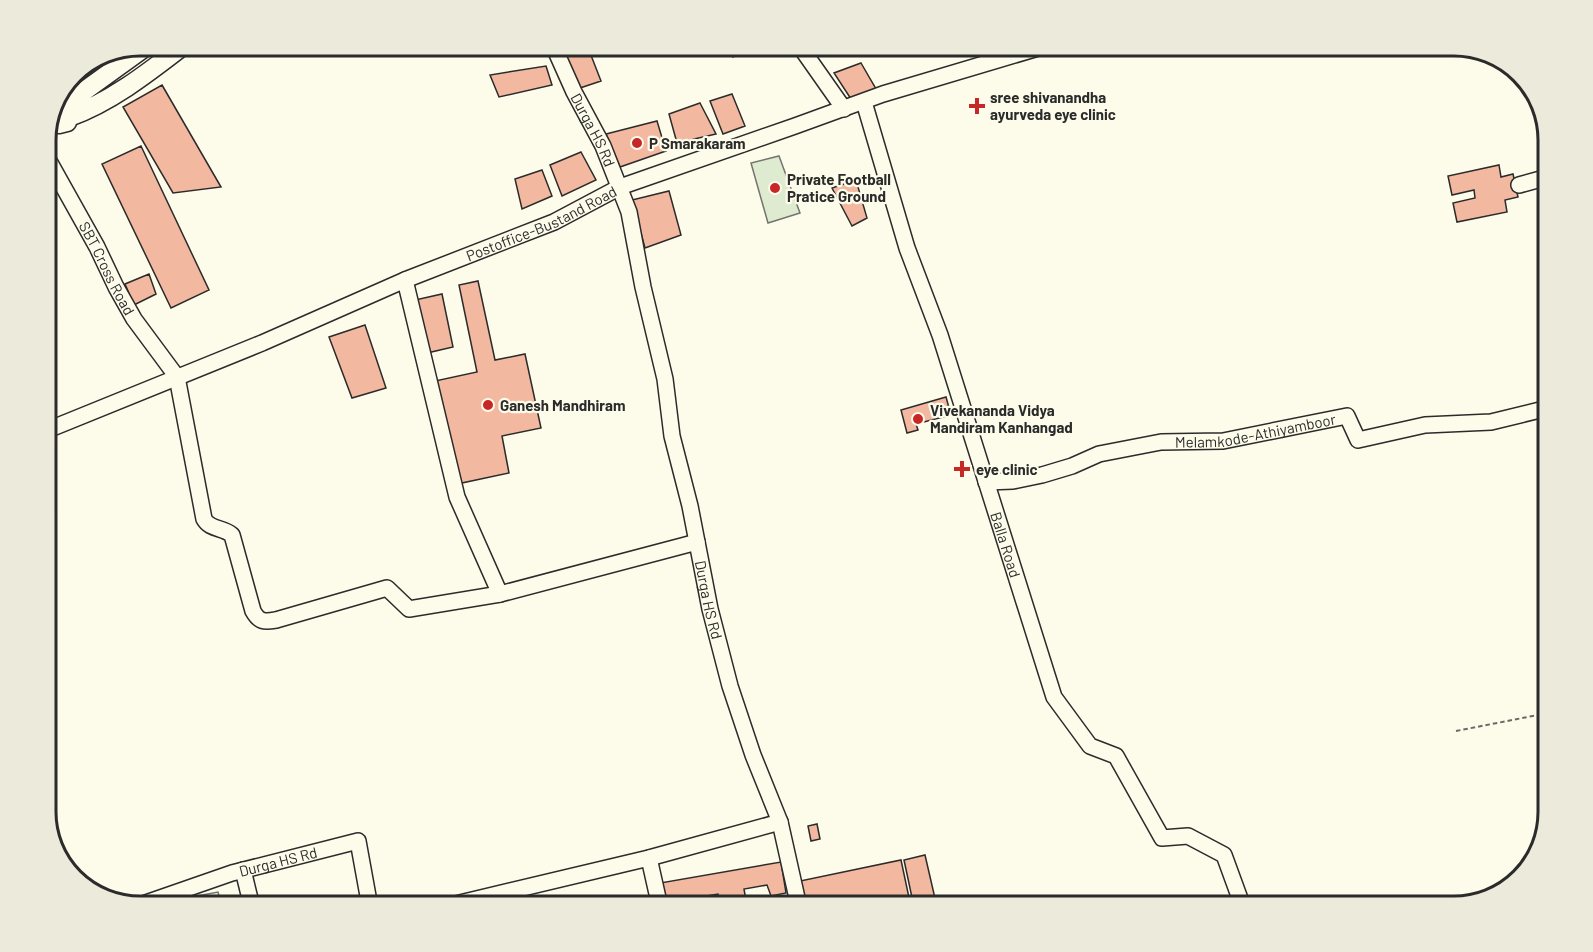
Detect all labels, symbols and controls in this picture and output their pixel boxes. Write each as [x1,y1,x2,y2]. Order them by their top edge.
place label: sree shivanandha ayurveda eye clinic [990,88,1116,123]
street label: Durga HS Rd [567,90,619,169]
marker: sree shivanandha ayurveda eye clinic [968,97,986,115]
place label: P Smarakaram [649,134,746,152]
marker: P Smarakaram [630,136,644,150]
place label: Private Football Pratice Ground [787,170,891,205]
marker: Private Football Pratice Ground [768,181,782,195]
street label: Postoffice-Bustand Road [463,182,619,264]
street label: SBT Cross Road [76,218,139,318]
place label: Ganesh Mandhiram [500,396,625,414]
marker: Ganesh Mandhiram [481,398,495,412]
place label: Vivekananda Vidya Mandiram Kanhangad [930,401,1073,436]
street label: Melamkode-Athiyamboor [1175,409,1338,451]
marker: Vivekananda Vidya Mandiram Kanhangad [911,412,925,426]
marker: eye clinic [953,460,971,478]
place label: eye clinic [976,460,1038,478]
street label: Balla Road [987,510,1025,580]
street label: Durga HS Rd [692,559,726,641]
street label: Durga HS Rd [237,843,319,880]

